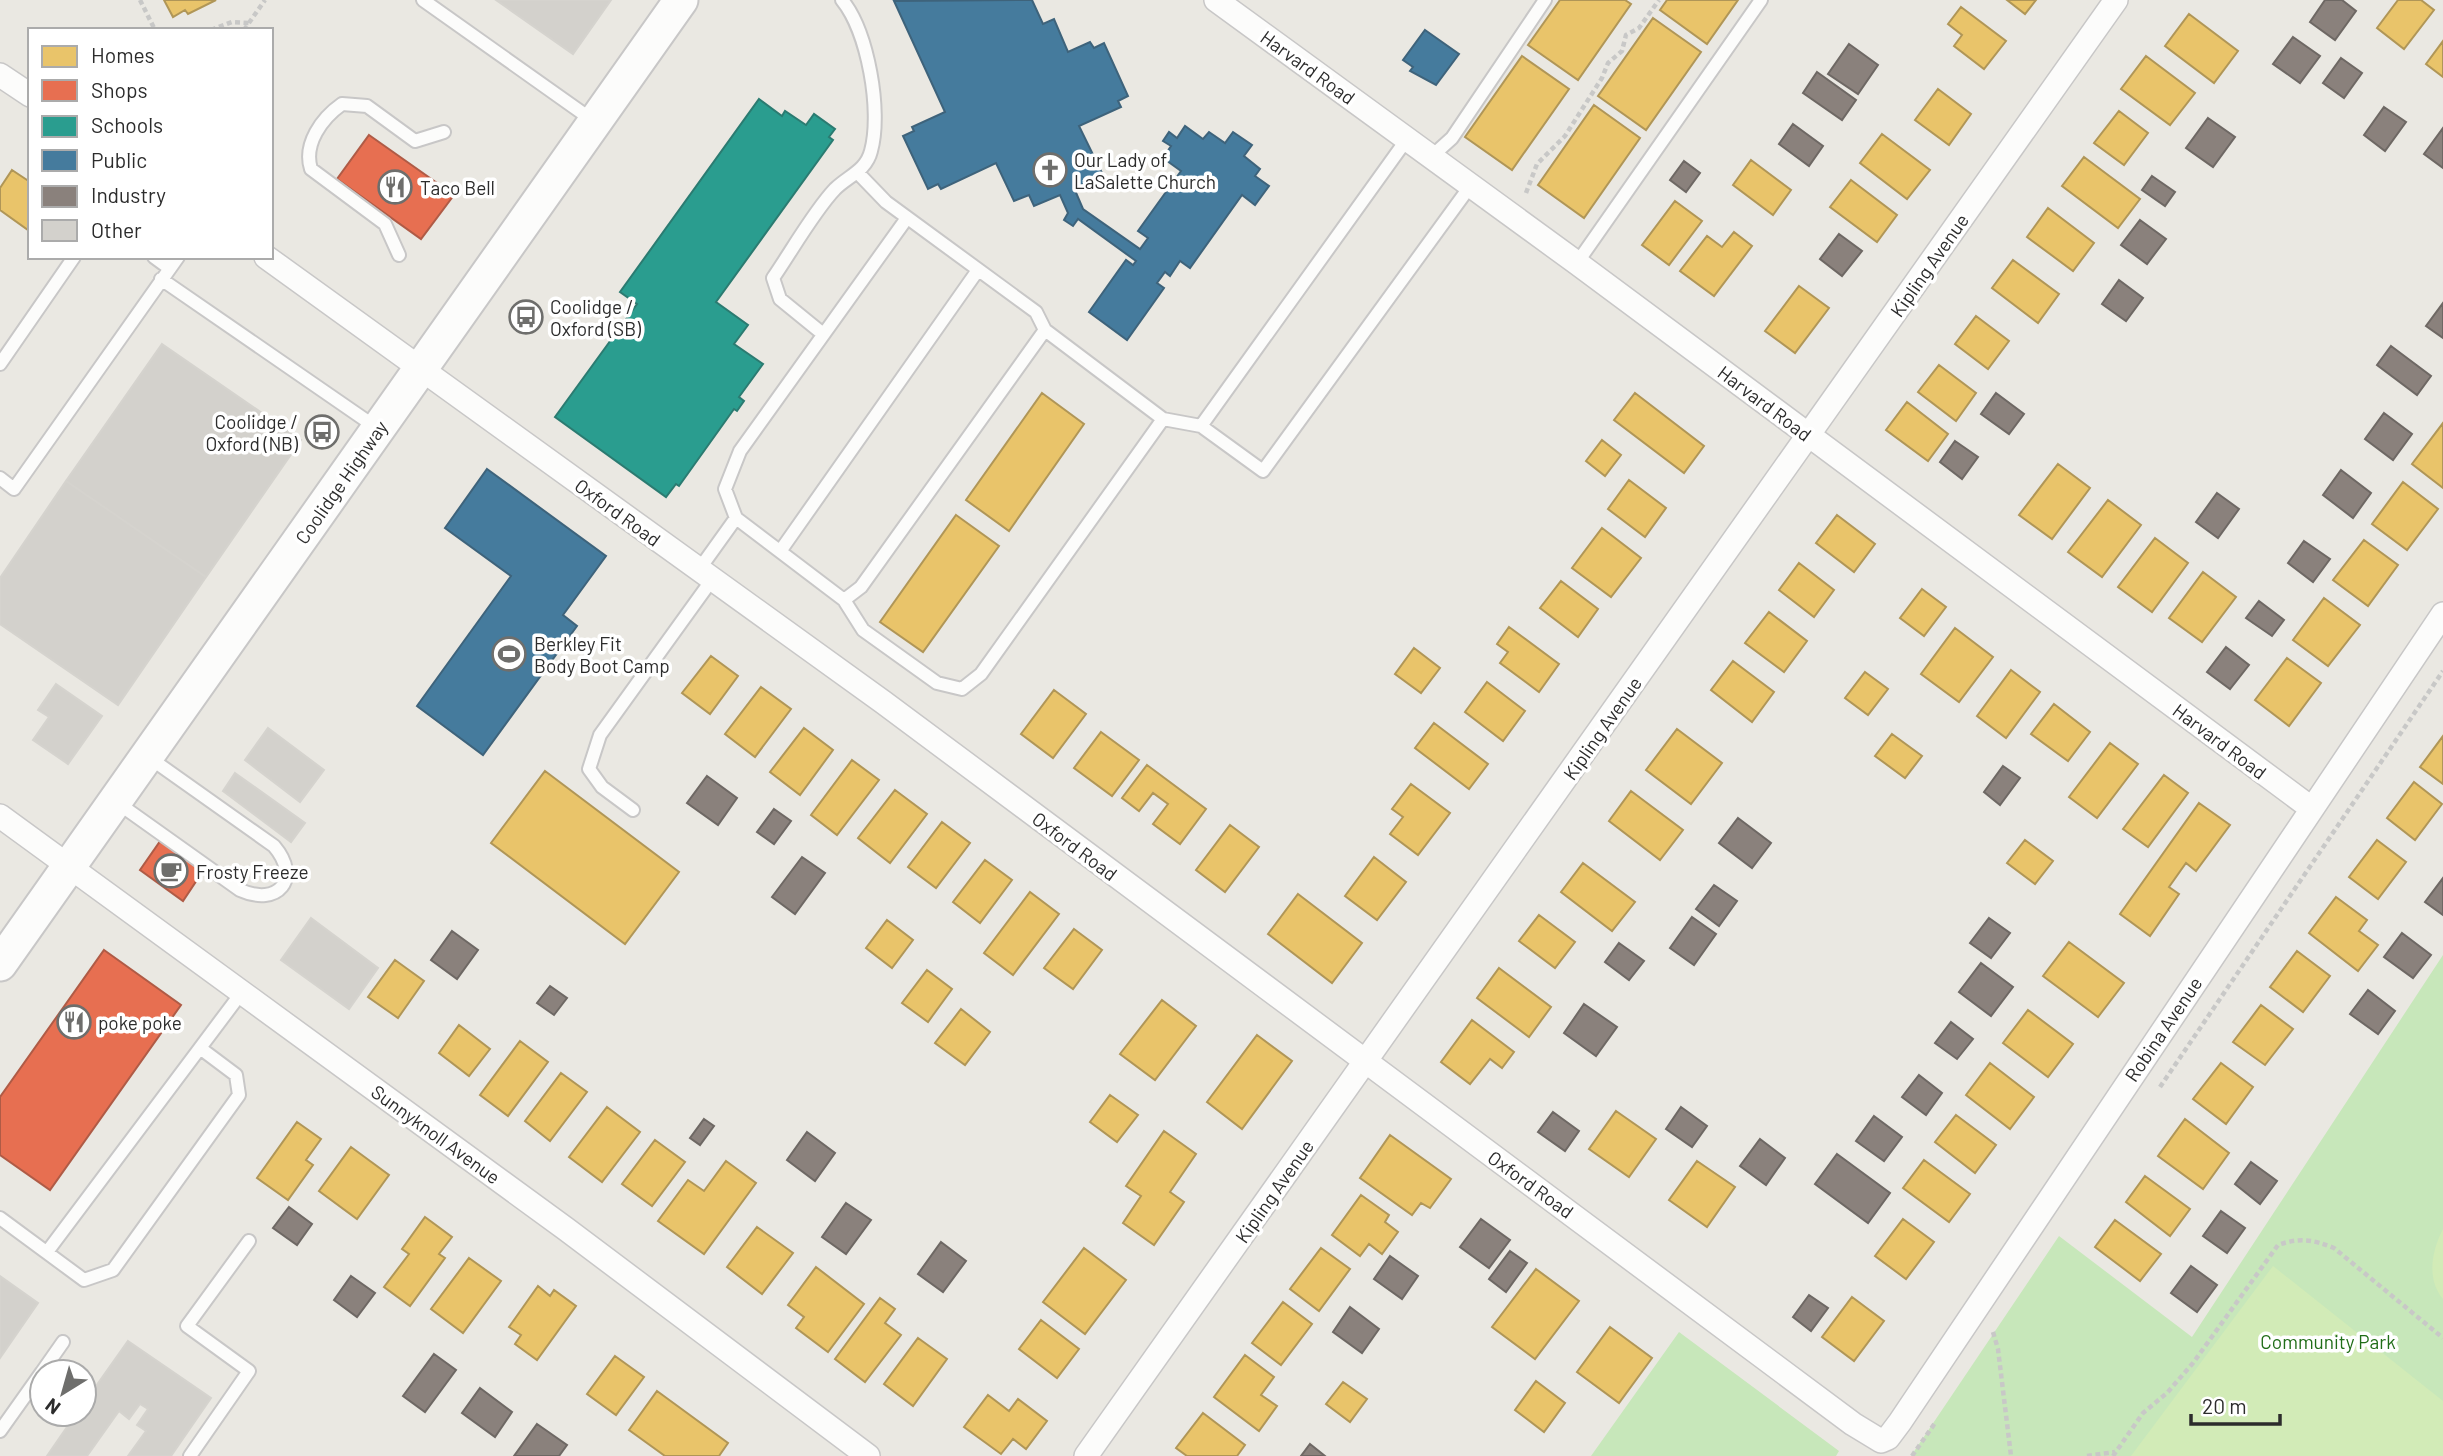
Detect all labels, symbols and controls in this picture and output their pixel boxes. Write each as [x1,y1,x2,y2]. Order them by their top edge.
street label: Harvard Road [1256,25,1360,109]
legend [28,28,273,259]
text: Homes [91,42,155,67]
text: Shops [91,77,148,102]
text: Schools [91,112,163,137]
text: Public [91,147,147,172]
place label: Our Lady of LaSalette Church [1074,148,1216,193]
church icon: Our Lady of LaSalette Church [1031,151,1069,189]
restaurant icon: Taco Bell [376,168,414,206]
place label: Taco Bell [420,176,495,199]
text: Industry [91,182,166,207]
street label: Kipling Avenue [1885,209,1973,321]
text: Other [91,217,142,242]
place label: Coolidge / Oxford (SB) [550,295,642,340]
bus stop icon: Coolidge / Oxford (SB) [507,298,545,336]
street label: Harvard Road [1714,360,1816,446]
place label: Coolidge / Oxford (NB) [205,410,299,455]
bus stop icon: Coolidge / Oxford (NB) [303,413,341,451]
street label: Coolidge Highway [290,416,392,548]
street label: Oxford Road [571,473,665,551]
place label: Berkley Fit Body Boot Camp [534,632,670,677]
sports icon: Berkley Fit Body Boot Camp [490,635,528,673]
street label: Kipling Avenue [1558,672,1646,784]
street label: Harvard Road [2169,698,2271,784]
street label: Oxford Road [1028,807,1122,885]
cafe icon: Frosty Freeze [152,852,190,890]
place label: Frosty Freeze [196,860,309,883]
street label: Robina Avenue [2120,972,2206,1086]
restaurant icon: poke poke [55,1003,93,1041]
place label: poke poke [98,1011,182,1034]
street label: Sunnyknoll Avenue [367,1080,505,1188]
street label: Kipling Avenue [1230,1135,1318,1247]
street label: Oxford Road [1484,1145,1578,1223]
park label: Community Park [2260,1330,2396,1353]
north arrow [28,1358,98,1428]
scale bar [2191,1382,2280,1426]
text: 20 m [2202,1393,2247,1418]
text: N [40,1394,64,1420]

